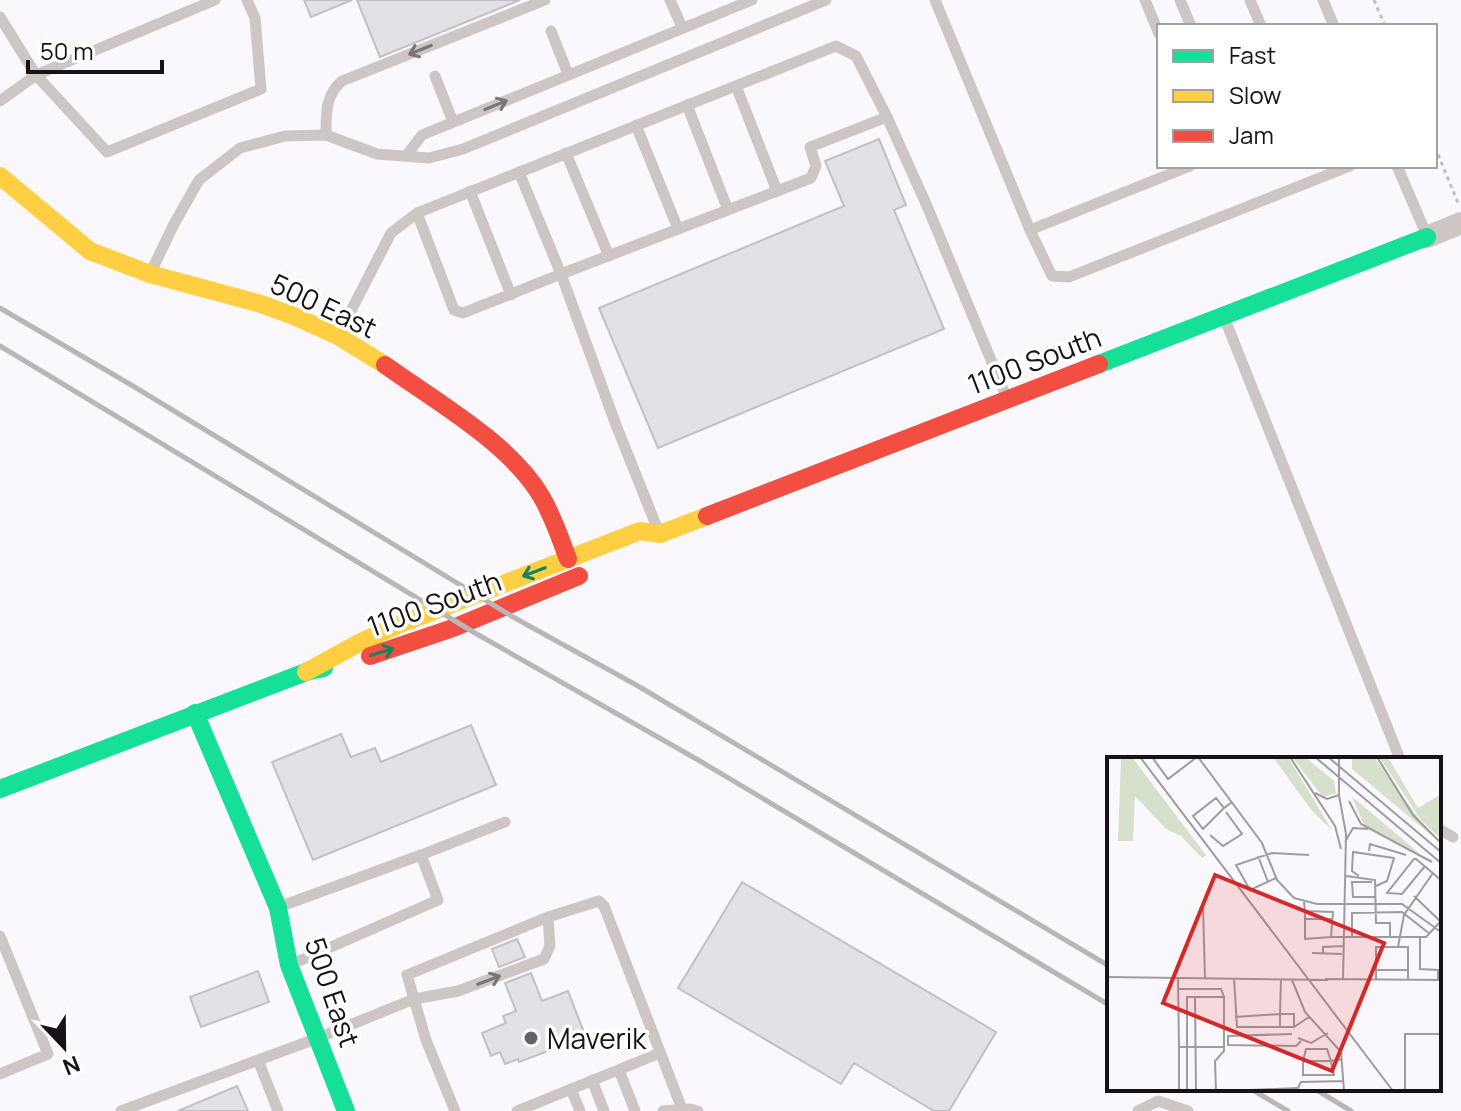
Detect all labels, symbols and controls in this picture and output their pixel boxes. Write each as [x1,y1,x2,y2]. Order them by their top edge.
scale bar [28,24,162,74]
legend [1157,24,1437,168]
text: 50 m [40,34,94,67]
text: Fast [1229,38,1276,71]
one-way arrow [408,44,433,58]
text: Slow [1229,78,1282,111]
one-way arrow [483,96,507,111]
text: Jam [1229,118,1274,151]
street label: 500 East [265,264,383,346]
street label: 1100 South [962,317,1106,403]
street label: 1100 South [362,561,506,645]
one-way arrow [522,566,547,580]
one-way arrow [369,644,394,658]
inset map [1107,757,1441,1091]
street label: 500 East [297,932,369,1052]
one-way arrow [476,972,501,986]
north arrow [24,1007,104,1087]
place label: Maverik [547,1019,647,1057]
marker: Maverik [522,1029,540,1047]
text: N [59,1049,84,1082]

